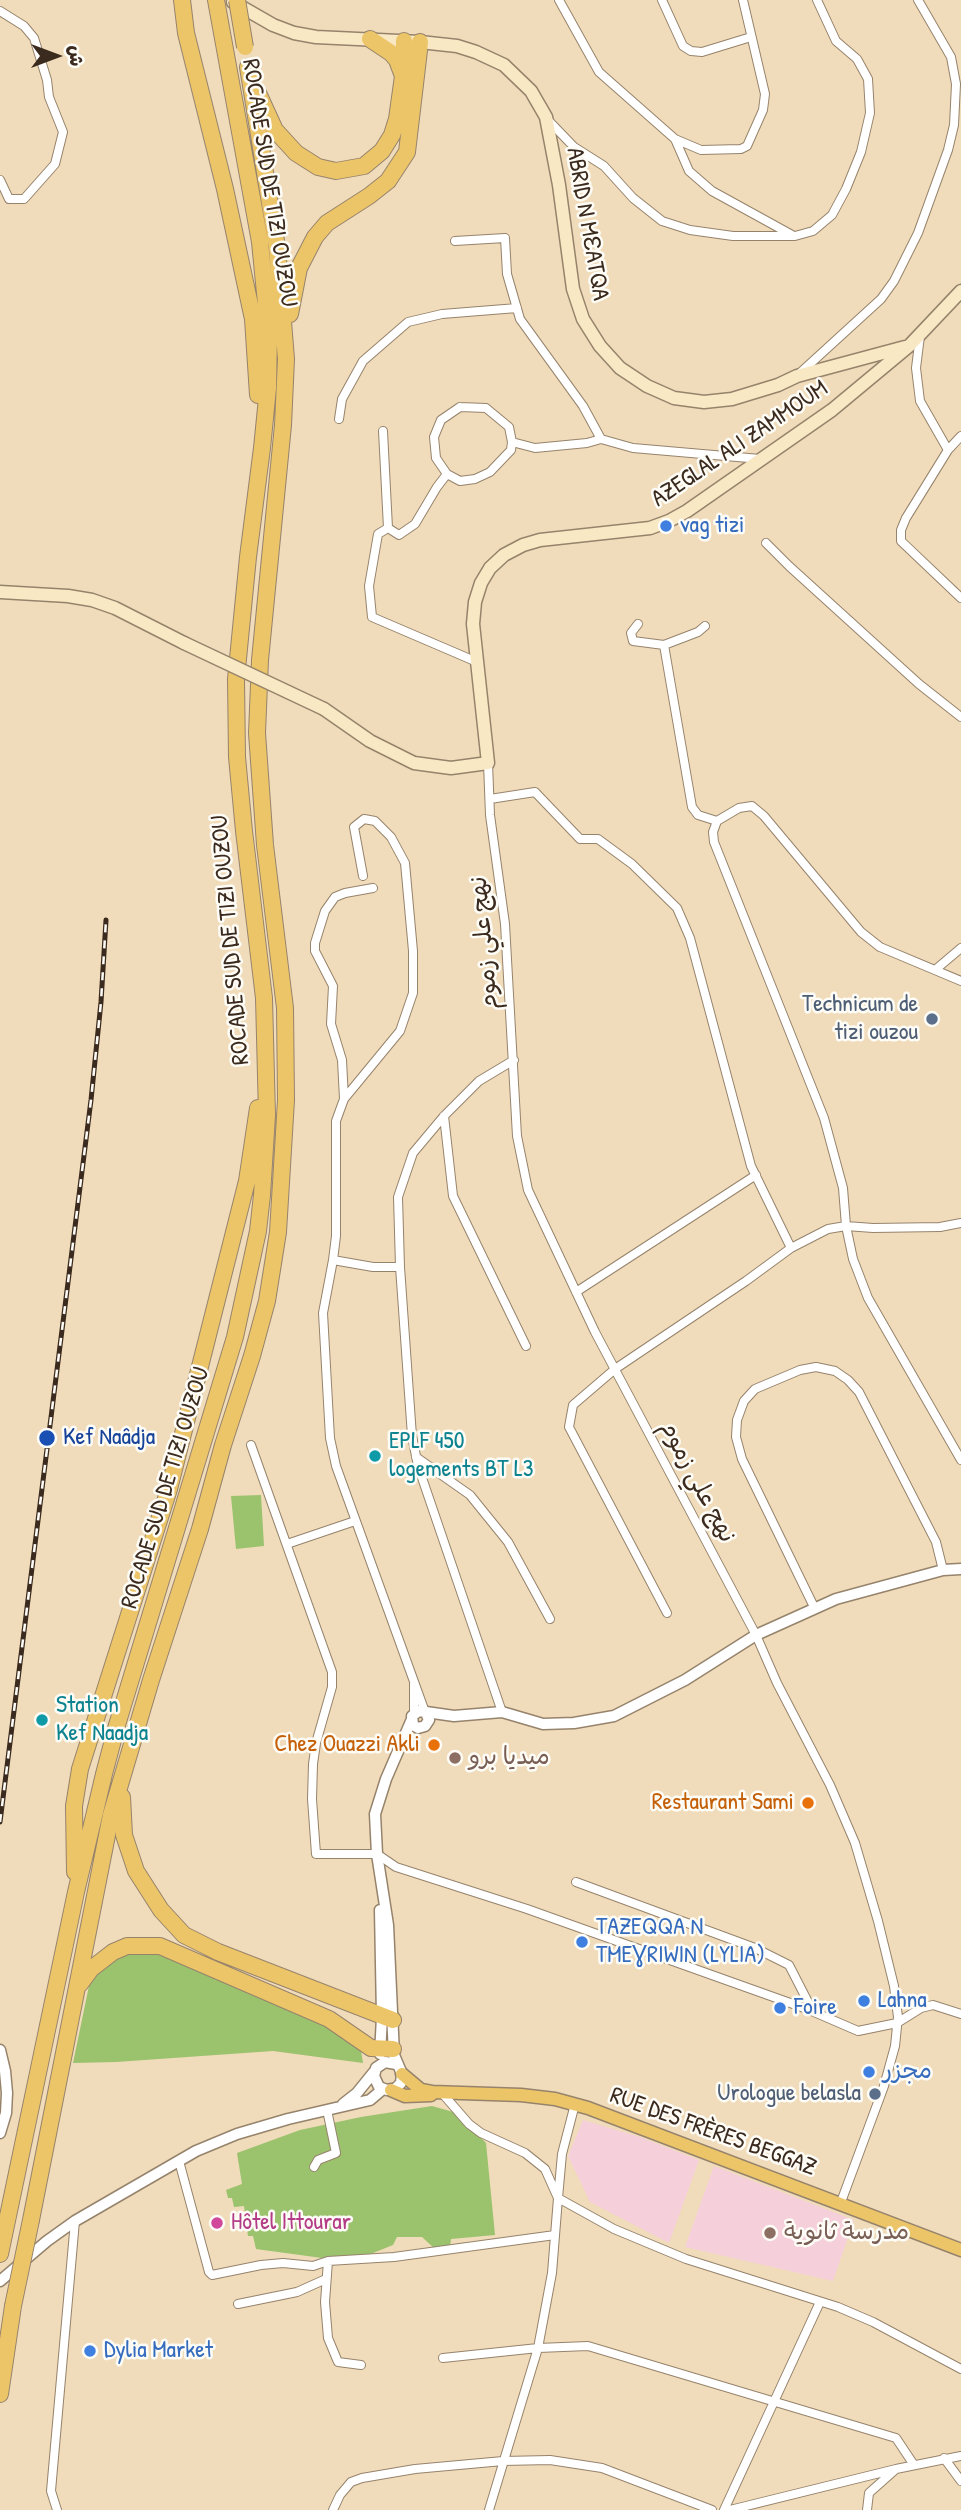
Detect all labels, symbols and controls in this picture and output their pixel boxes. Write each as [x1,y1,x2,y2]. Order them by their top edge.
north arrow [21,21,91,91]
text: ش [64,46,90,66]
street label: ROCADE SUD DE TIZI OUZOU [235,57,303,309]
street label: ABRID N MƐATQA [559,145,615,303]
street label: AZEGLAL ALI ZAMMOUM [646,374,834,514]
place label: vag tizi [680,512,744,540]
marker: vag tizi [658,518,674,534]
street label: ROCADE SUD DE TIZI OUZOU [206,814,256,1066]
street label: نهج علي زموم [465,875,505,1011]
place label: Technicum de tizi ouzou [802,991,918,1047]
marker: Technicum de tizi ouzou [924,1011,940,1027]
street label: ROCADE SUD DE TIZI OUZOU [116,1364,216,1612]
street label: نهج علي زموم [653,1416,741,1548]
place label: Kef Naâdja [63,1424,155,1452]
marker: Kef Naâdja [37,1428,57,1448]
place label: EPLF 450 logements BT L3 [389,1428,534,1484]
marker: EPLF 450 logements BT L3 [367,1448,383,1464]
place label: Station Kef Naadja [56,1692,148,1748]
marker: Station Kef Naadja [34,1712,50,1728]
place label: Chez Ouazzi Akli [274,1731,420,1759]
marker: Chez Ouazzi Akli [426,1737,442,1753]
place label: ميديا برو [469,1744,550,1772]
marker: ميديا برو [447,1750,463,1766]
place label: Restaurant Sami [652,1789,794,1817]
marker: Restaurant Sami [800,1795,816,1811]
place label: TAZEQQA N TMEƔRIWIN (LYLIA) [596,1914,765,1970]
marker: TAZEQQA N TMEƔRIWIN (LYLIA) [574,1934,590,1950]
place label: Lahna [878,1987,927,2015]
marker: Lahna [856,1993,872,2009]
place label: Foire [794,1994,837,2022]
marker: Foire [772,2000,788,2016]
place label: مجزر [883,2058,932,2086]
marker: مجزر [861,2064,877,2080]
place label: Urologue belasla [717,2080,861,2108]
street label: RUE DES FRÈRES BEGGAZ [606,2081,820,2183]
marker: Urologue belasla [867,2086,883,2102]
place label: Hôtel Ittourar [231,2209,351,2237]
marker: Hôtel Ittourar [209,2215,225,2231]
place label: مدرسة ثانوية [784,2219,909,2247]
marker: مدرسة ثانوية [762,2225,778,2241]
place label: Dylia Market [104,2337,213,2365]
marker: Dylia Market [82,2343,98,2359]

